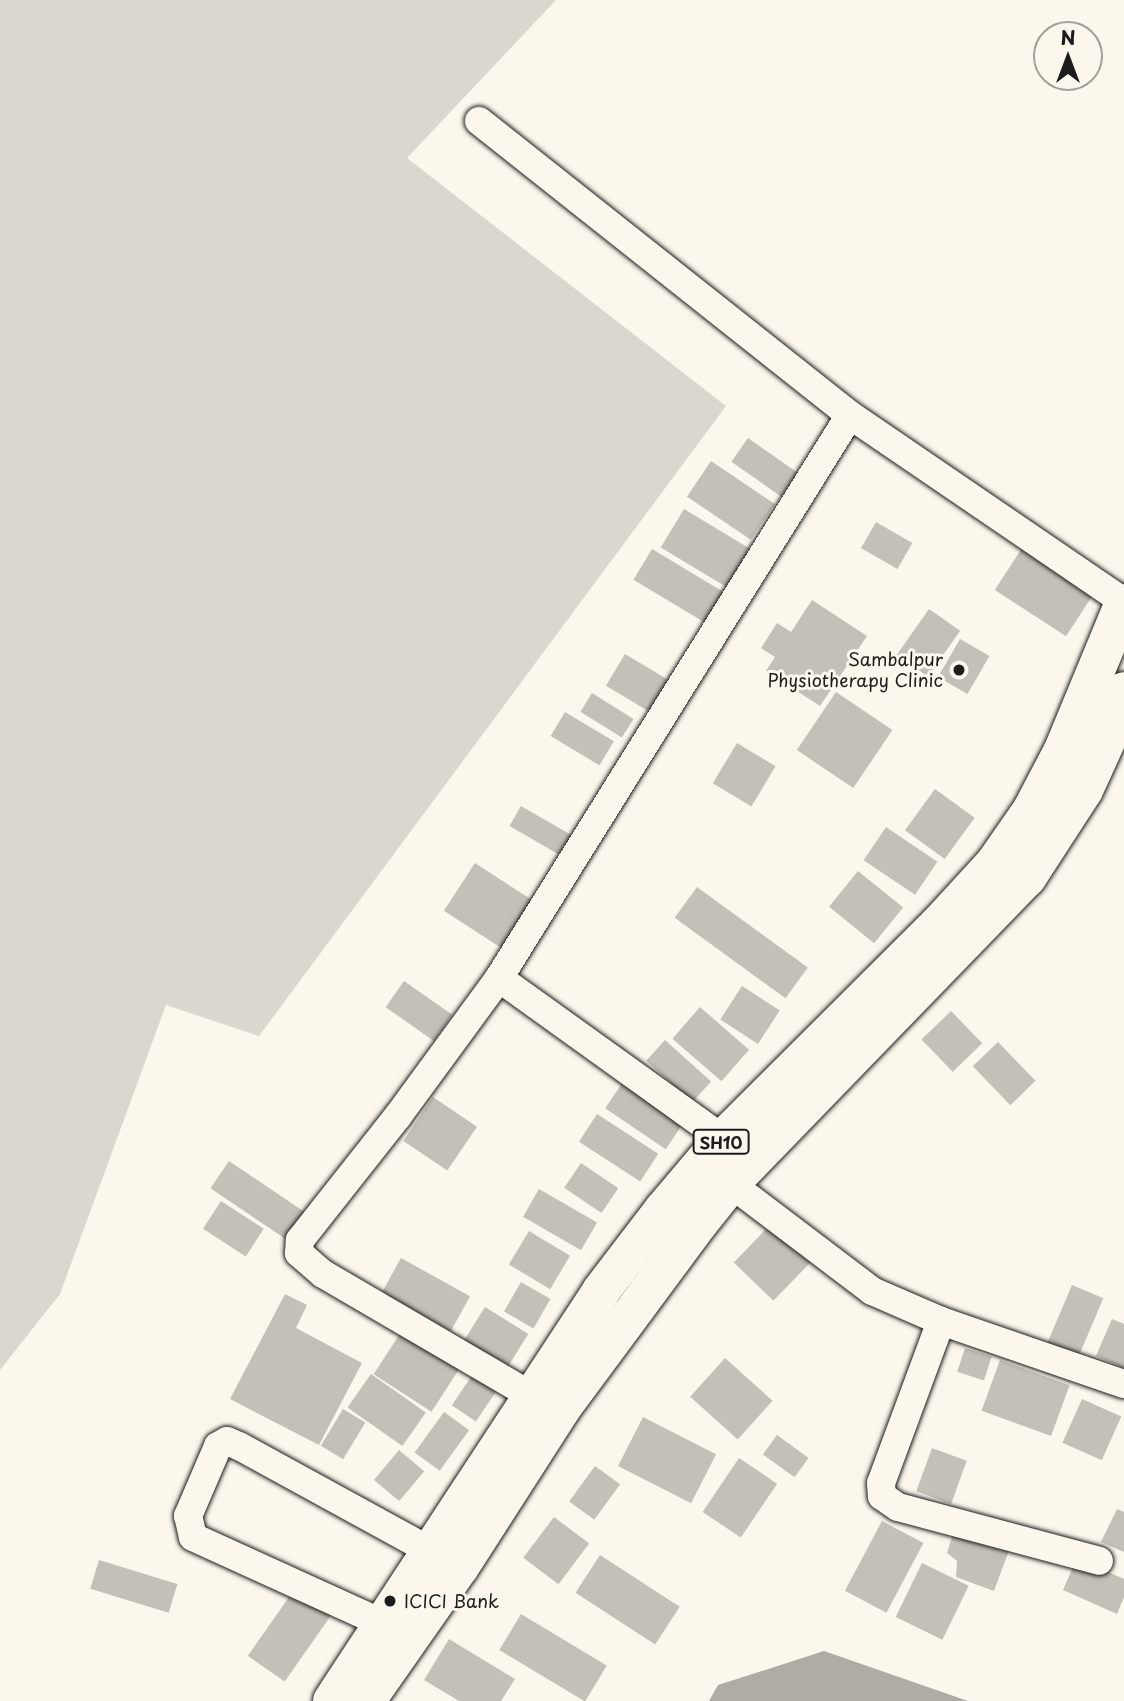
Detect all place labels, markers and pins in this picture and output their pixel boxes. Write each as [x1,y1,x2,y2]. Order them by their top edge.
place label: Sambalpur Physiotherapy Clinic [768,649,943,692]
marker: Sambalpur Physiotherapy Clinic [949,660,969,680]
place label: ICICI Bank [404,1590,498,1612]
marker: ICICI Bank [382,1593,398,1609]

